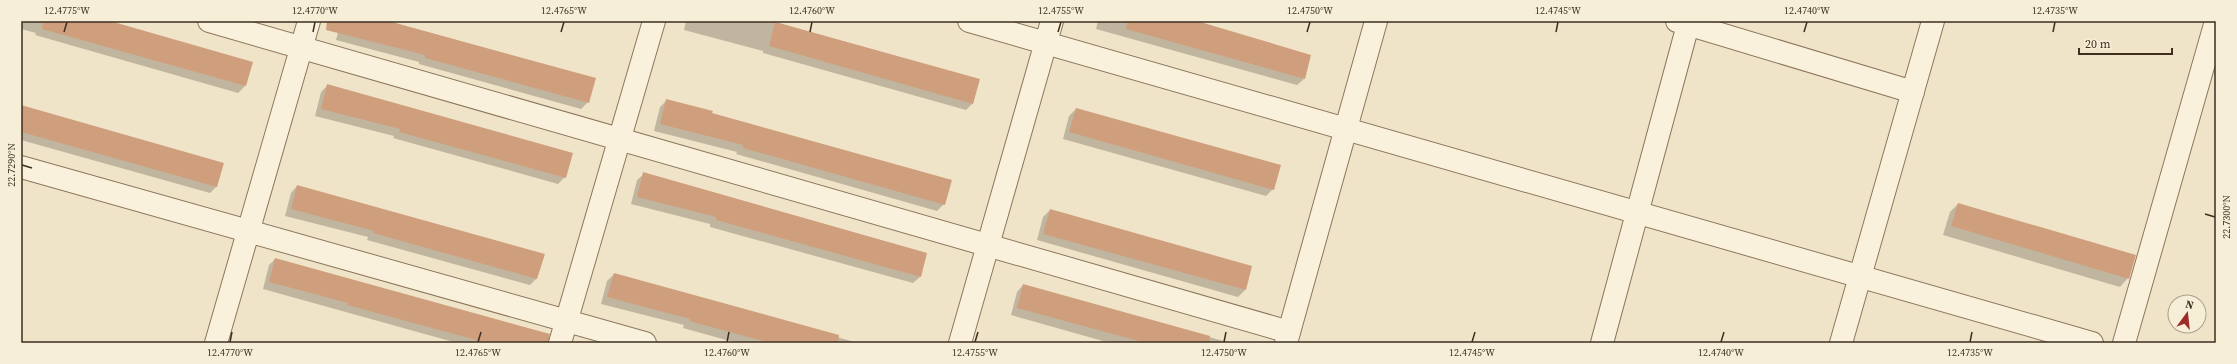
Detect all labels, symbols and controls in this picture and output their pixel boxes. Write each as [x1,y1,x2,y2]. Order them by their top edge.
text: 12.4775°W [44,4,90,17]
text: 12.4770°W [292,4,338,17]
text: 12.4765°W [541,4,587,17]
text: 12.4760°W [789,4,835,17]
text: 12.4755°W [1038,4,1084,17]
text: 12.4750°W [1287,4,1333,17]
text: 12.4745°W [1535,4,1581,17]
text: 12.4740°W [1784,4,1830,17]
text: 12.4735°W [2032,4,2078,17]
scale bar [2079,30,2172,56]
text: 20 m [2085,36,2111,52]
text: 22.7290°N [5,143,18,187]
text: 22.7300°N [2220,195,2233,239]
north arrow [2167,294,2207,334]
text: N [2184,297,2195,313]
text: 12.4770°W [207,346,253,359]
text: 12.4765°W [455,346,501,359]
text: 12.4760°W [704,346,750,359]
text: 12.4755°W [952,346,998,359]
text: 12.4750°W [1201,346,1247,359]
text: 12.4745°W [1449,346,1495,359]
text: 12.4740°W [1698,346,1744,359]
text: 12.4735°W [1947,346,1993,359]

